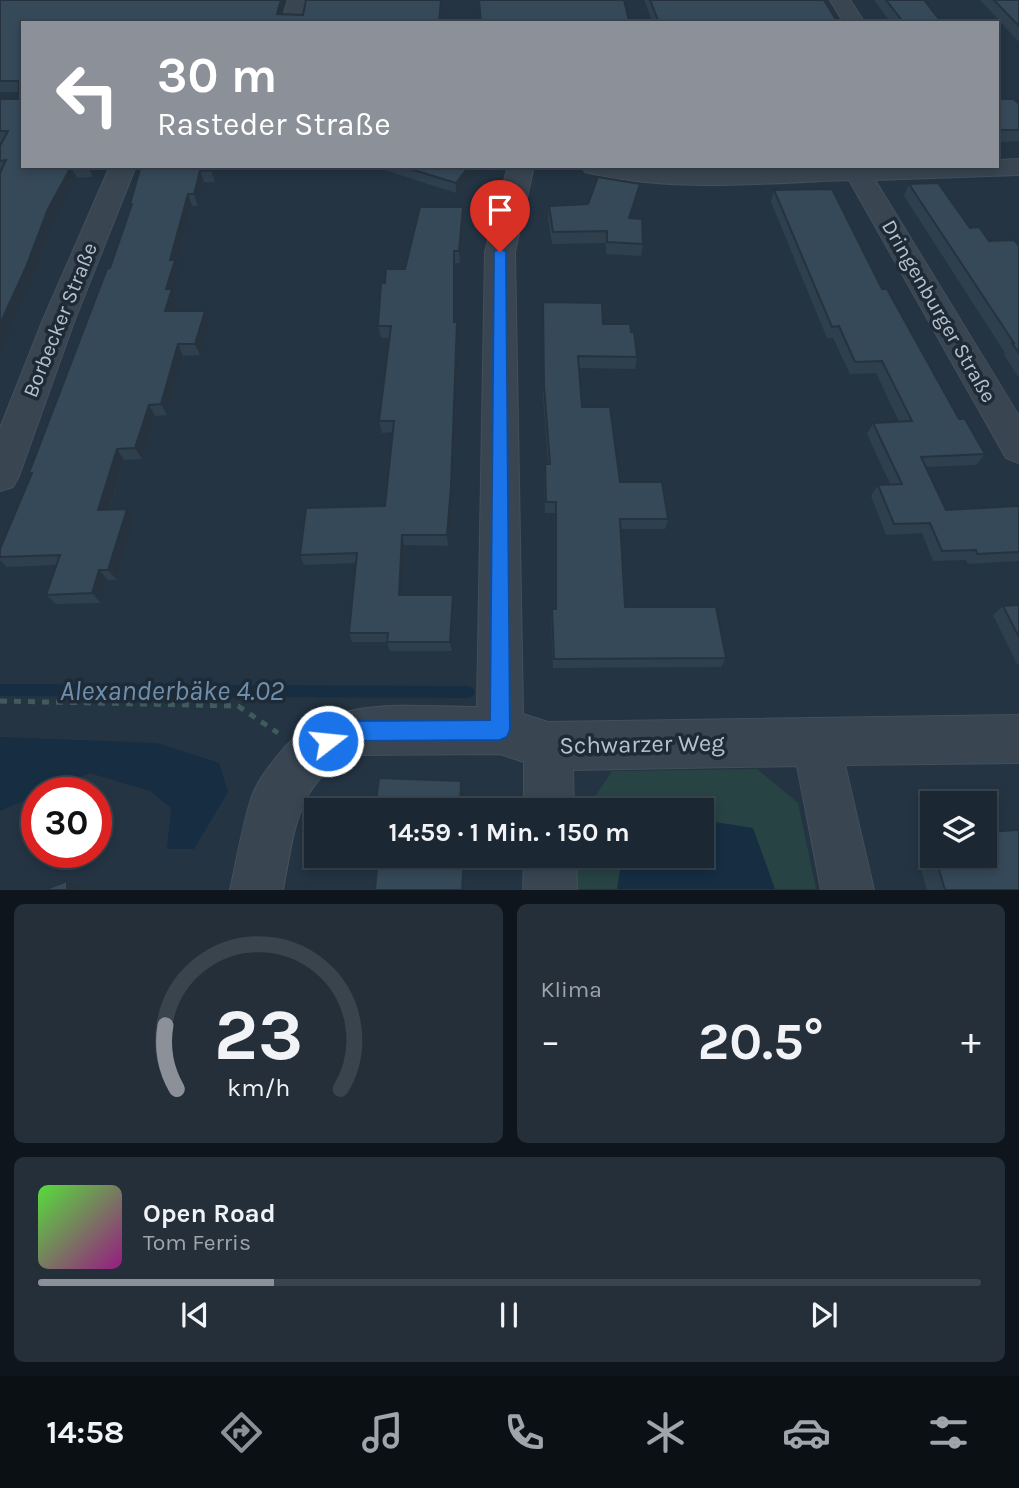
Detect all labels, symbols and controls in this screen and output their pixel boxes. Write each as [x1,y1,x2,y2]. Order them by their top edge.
text: 30 m [157,47,277,104]
icon: left [42,49,133,140]
text: Rasteder Straße [157,106,391,143]
pin [470,180,530,252]
icon: arrive [481,191,519,229]
street label: Dringenburger Straße [877,215,1001,407]
street label: Borbecker Straße [18,239,102,401]
water label: Alexanderbäke 4.02 [60,674,285,707]
position arrow [291,704,365,778]
street label: Schwarzer Weg [559,729,725,759]
speed limit sign: 30 [21,777,112,868]
map controls [920,791,997,868]
button: layers [920,791,997,868]
text: 14:59 · 1 Min. · 150 m [388,817,630,848]
text: Klima [541,976,602,1003]
text: 23 [214,993,303,1078]
text: 20.5° [698,1011,824,1072]
text: − [541,1019,560,1064]
text: + [961,1019,981,1064]
text: km/h [227,1073,290,1102]
text: Open Road [143,1198,276,1229]
text: Tom Ferris [143,1229,251,1256]
icon: previous [176,1296,214,1334]
icon: pause [490,1296,528,1334]
icon: next [805,1296,843,1334]
icon: directions [217,1408,266,1457]
icon: music [358,1408,407,1457]
icon: phone [500,1408,549,1457]
icon: climate [641,1408,690,1457]
icon: car [782,1408,831,1457]
icon: filters [924,1408,973,1457]
text: 14:58 [46,1414,125,1451]

